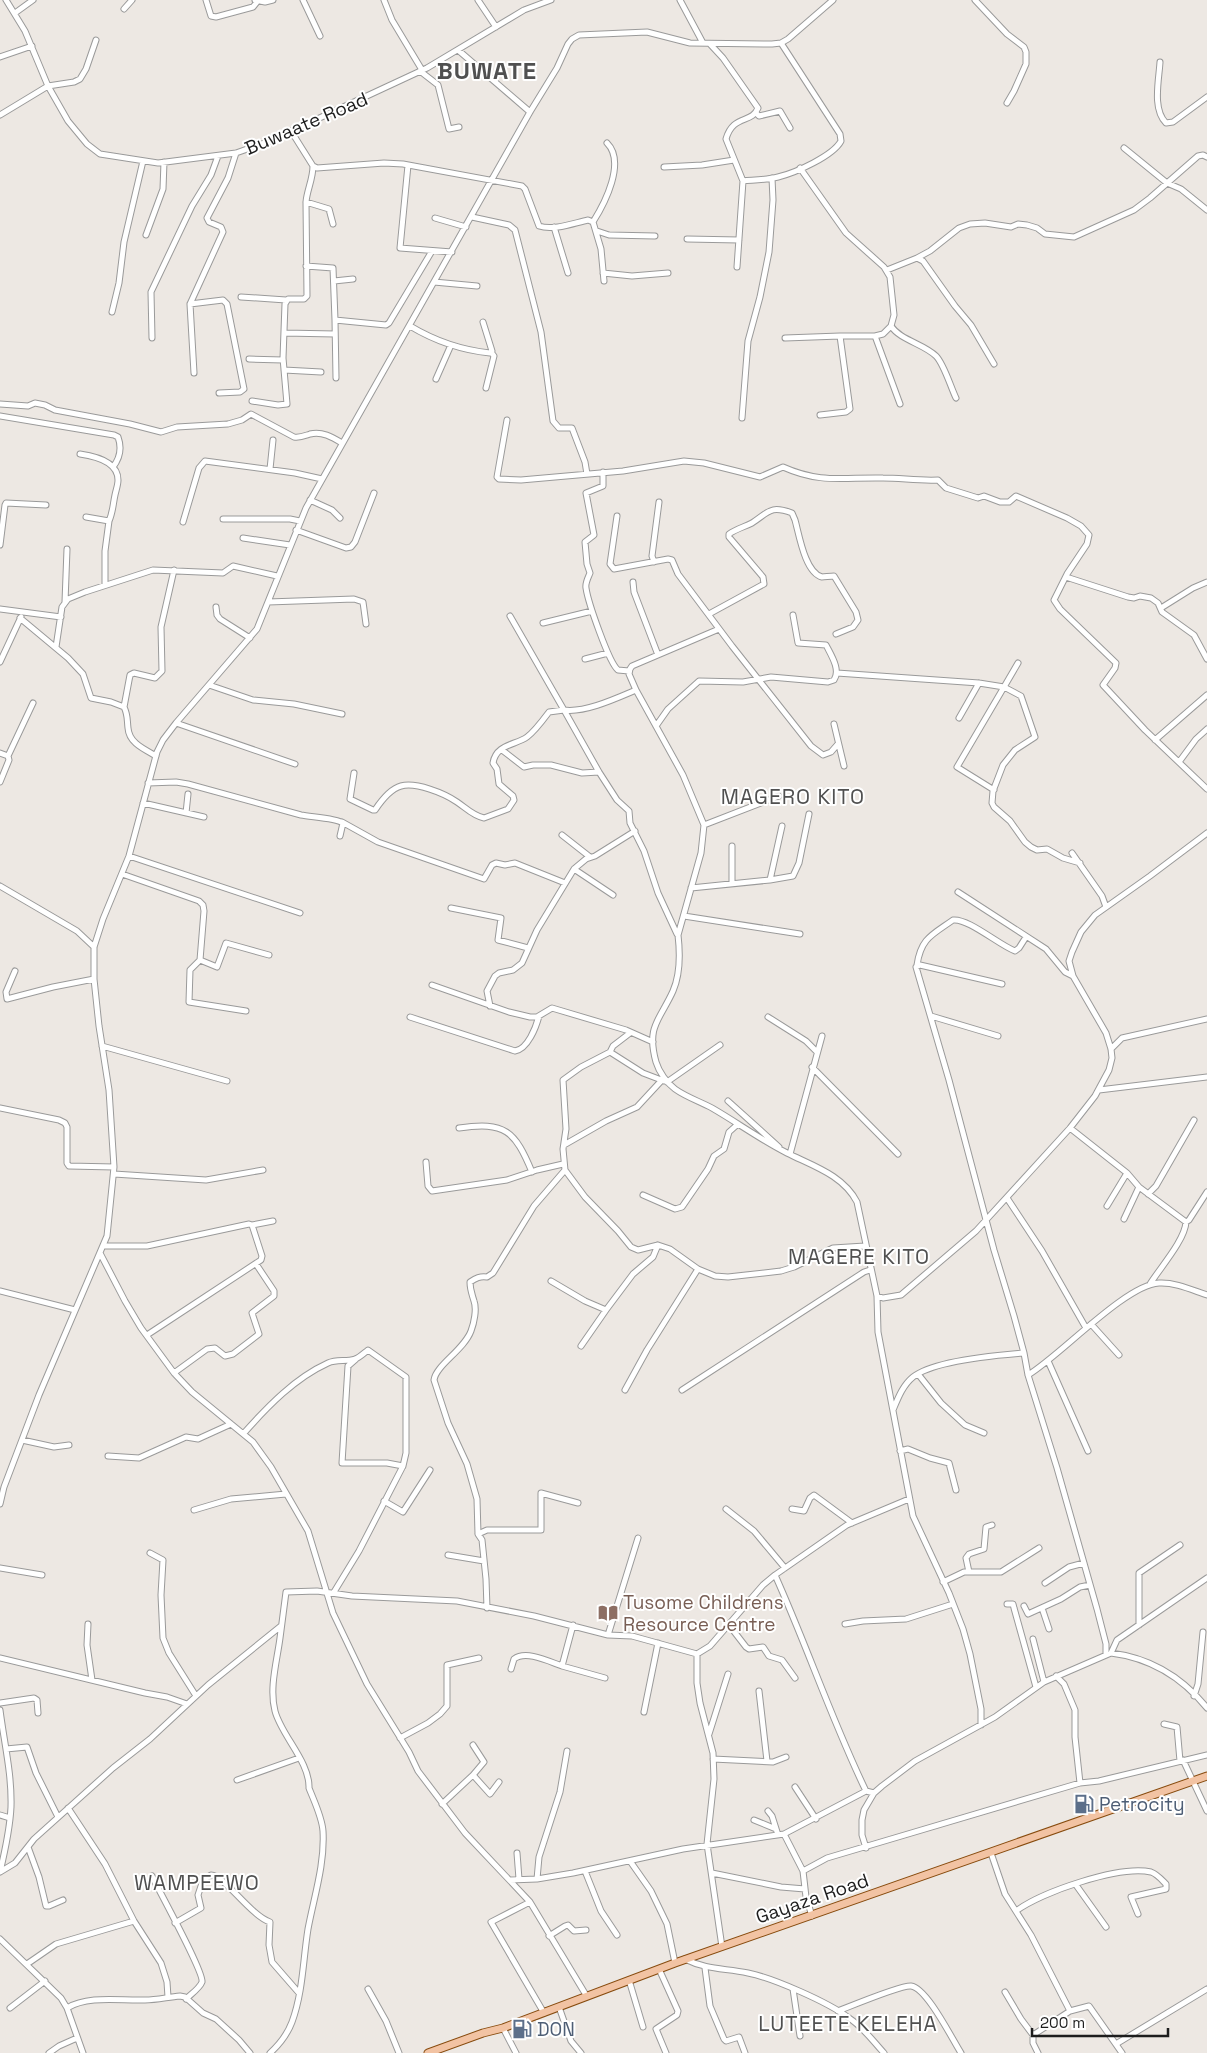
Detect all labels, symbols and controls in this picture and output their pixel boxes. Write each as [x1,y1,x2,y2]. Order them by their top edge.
district label: BUWATE [437,55,537,86]
street label: Buwaate Road [241,86,372,161]
district label: MAGERO KITO [721,783,865,810]
district label: MAGERE KITO [788,1243,930,1270]
place label: Tusome Childrens Resource Centre [623,1590,784,1637]
library icon: Tusome Childrens Resource Centre [597,1602,619,1624]
place label: Petrocity [1099,1792,1185,1817]
fuel station icon: Petrocity [1073,1793,1095,1815]
street label: Gayaza Road [752,1867,872,1930]
district label: WAMPEEWO [134,1869,260,1896]
scale bar [1032,2006,1168,2038]
district label: LUTEETE KELEHA [758,2010,938,2037]
text: 200 m [1040,2013,1085,2032]
place label: DON [537,2017,575,2042]
fuel station icon: DON [511,2018,533,2040]

